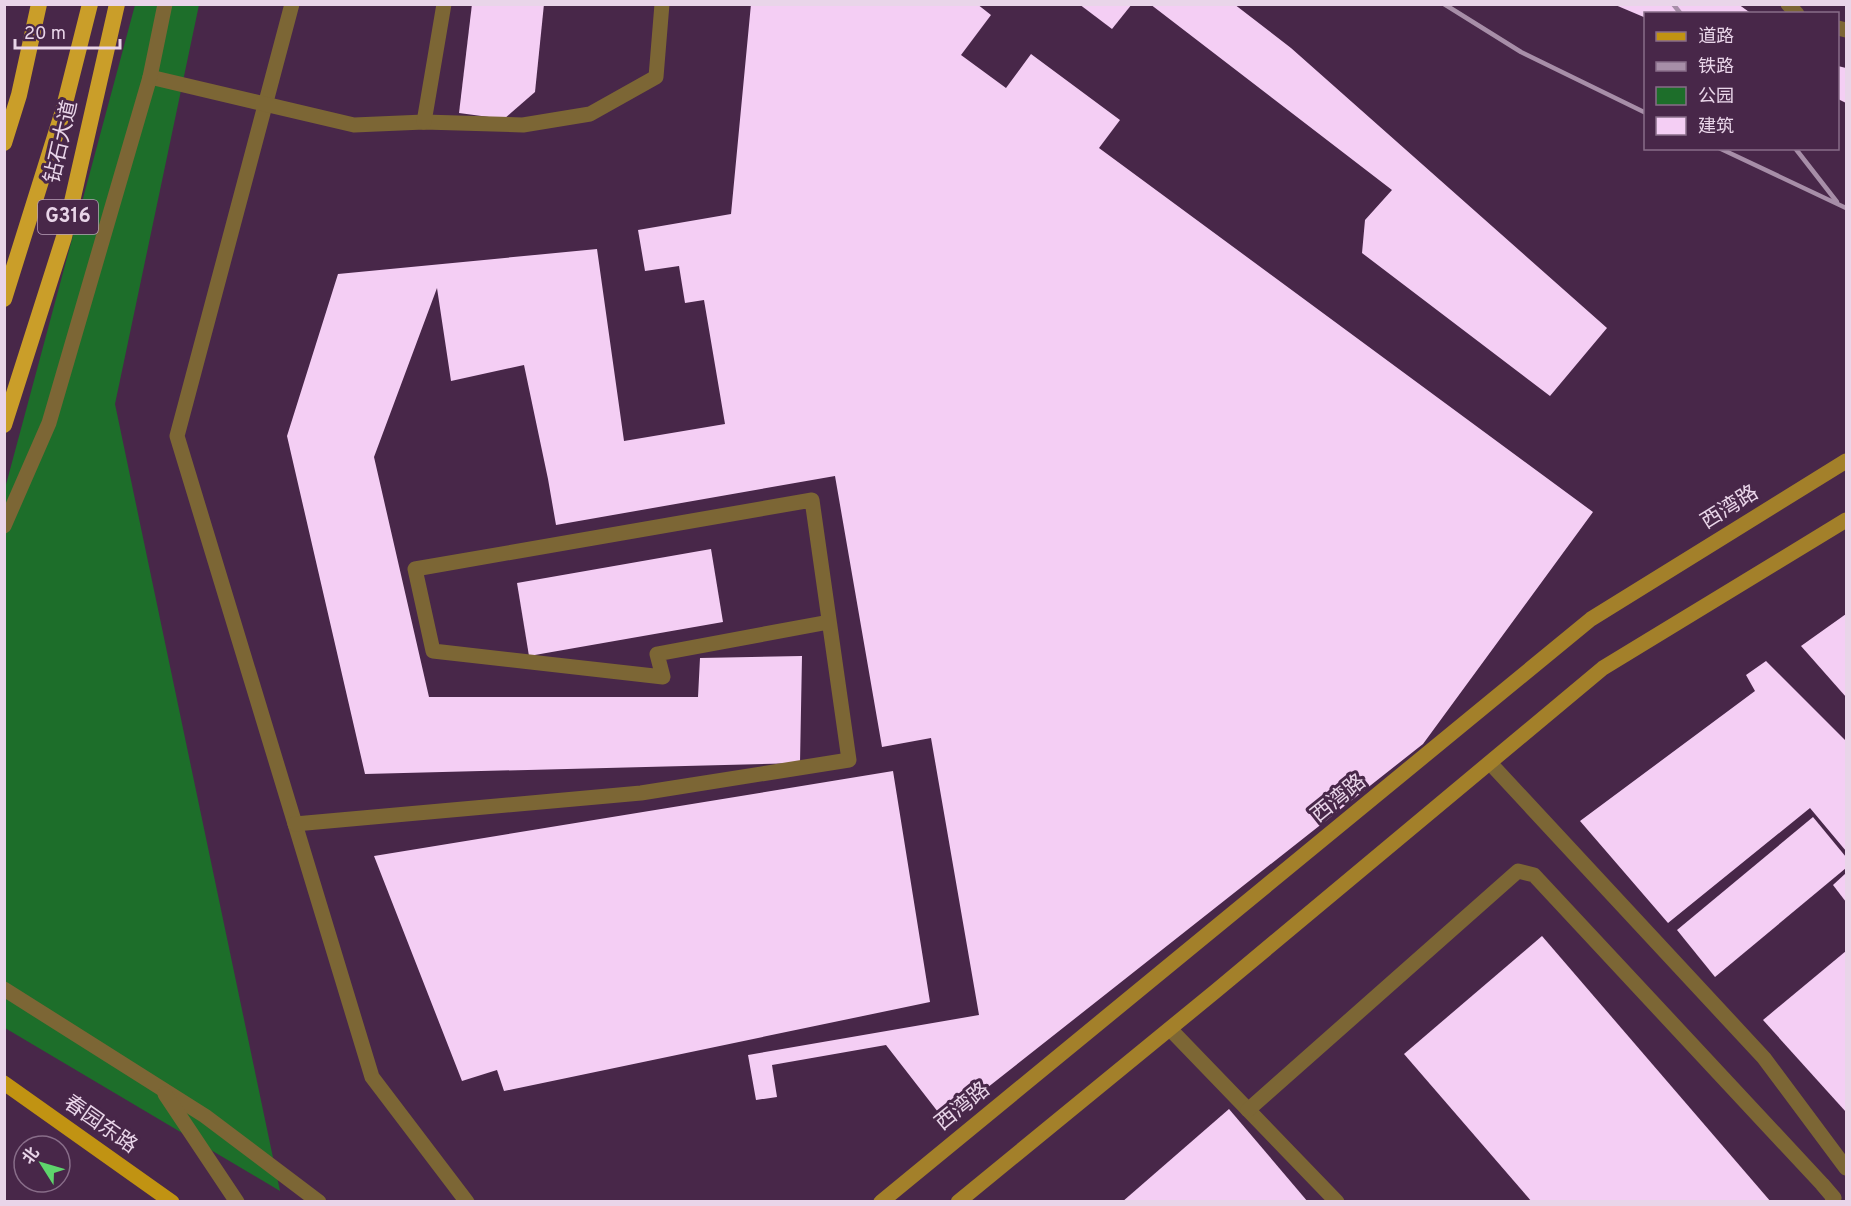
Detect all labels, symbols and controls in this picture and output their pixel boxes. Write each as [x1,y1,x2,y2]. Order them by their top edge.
scale bar [15,12,120,50]
legend [1644,12,1839,150]
text: 20 m [24,23,66,46]
text: 道路 [1698,26,1734,49]
text: 铁路 [1698,56,1734,79]
text: 公园 [1698,86,1734,109]
street label: 钻石大道 [39,98,85,186]
text: 建筑 [1698,116,1734,139]
road number: G316 [38,200,98,234]
street label: 西湾路 [1696,480,1764,536]
street label: 西湾路 [1306,769,1372,829]
street label: 西湾路 [930,1077,996,1137]
street label: 春园东路 [58,1090,142,1160]
north arrow [12,1134,72,1194]
text: 北 [19,1144,44,1169]

